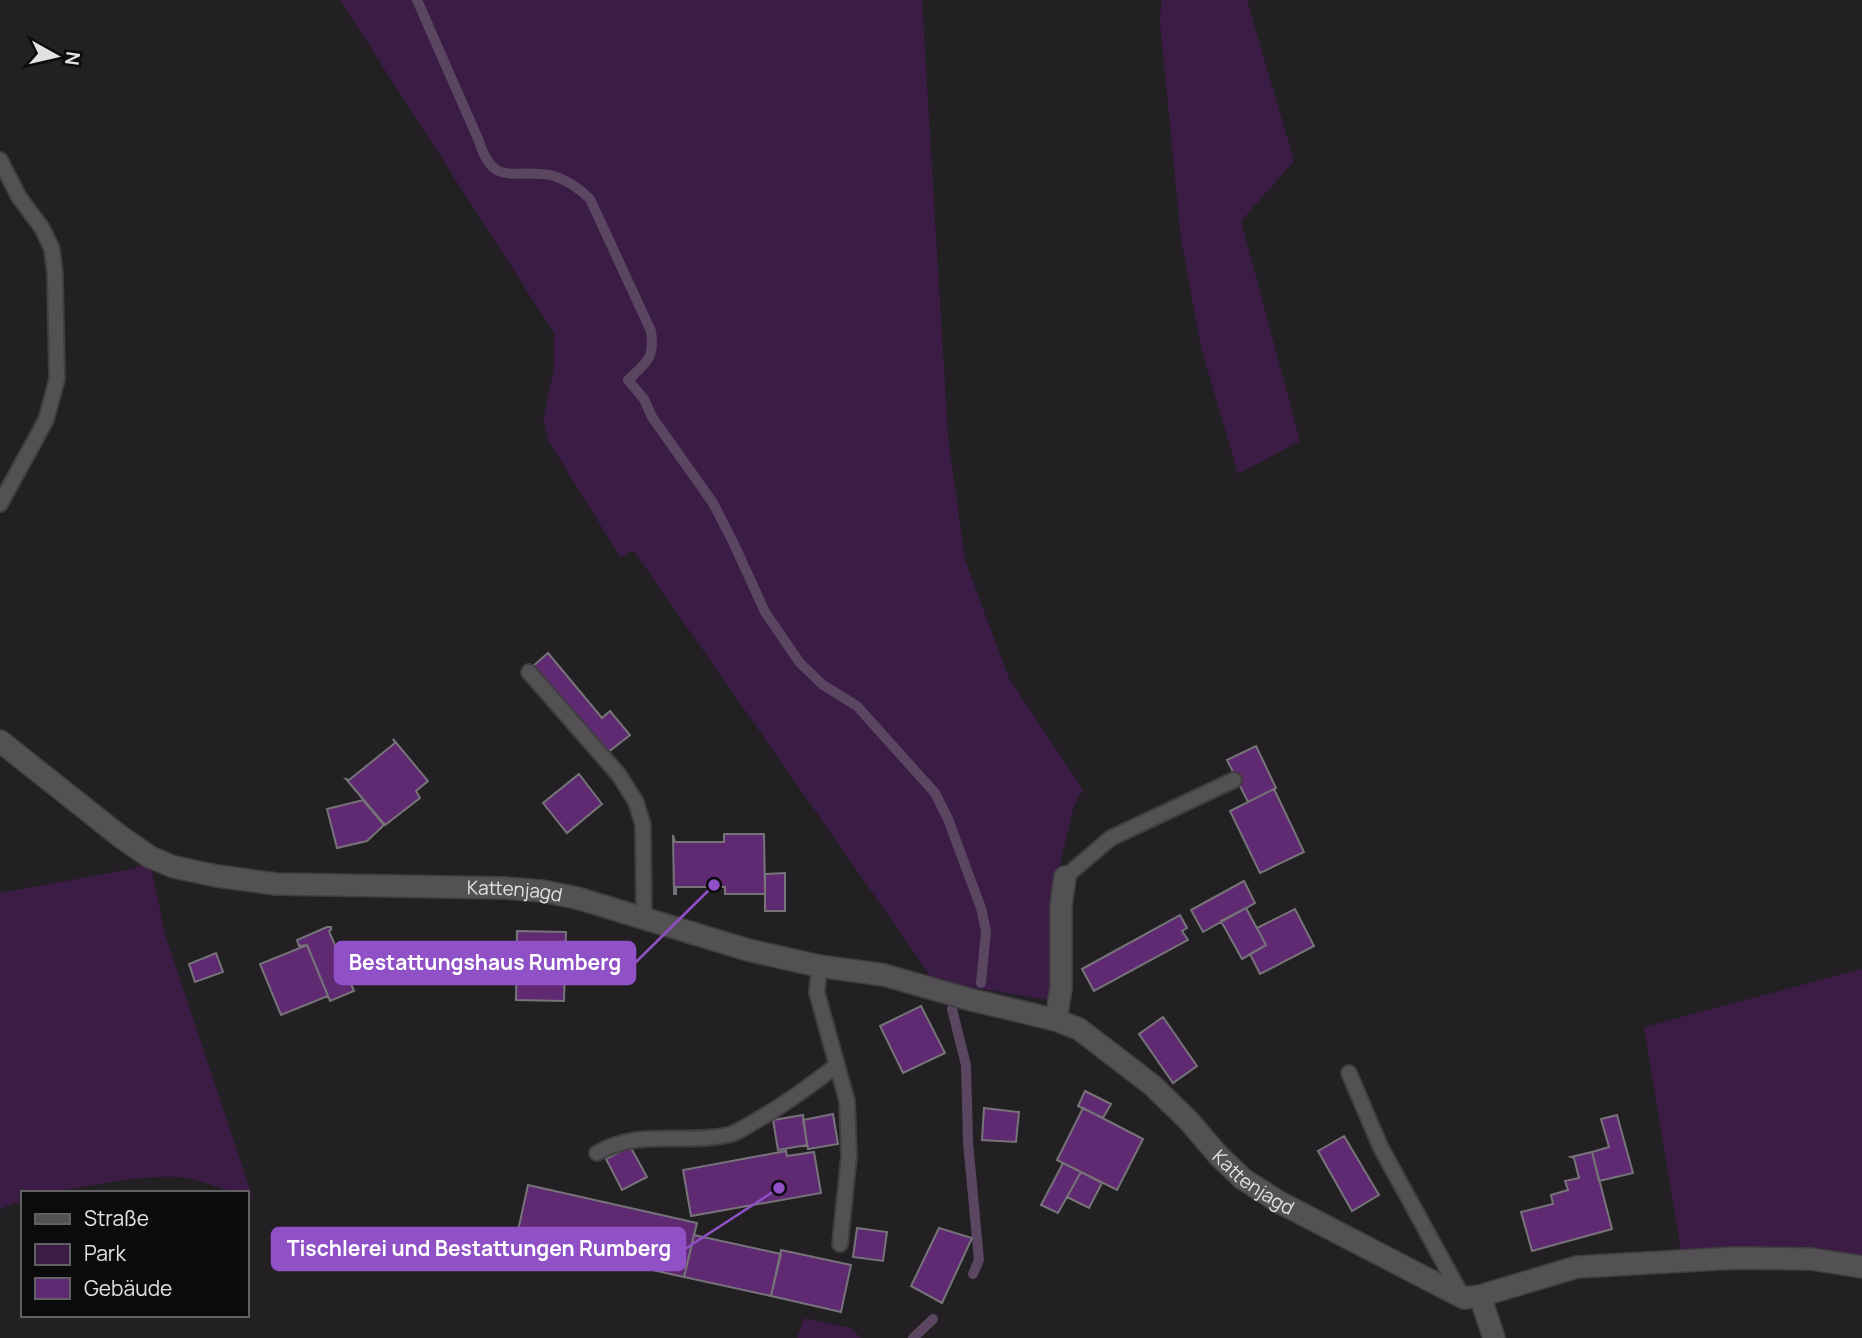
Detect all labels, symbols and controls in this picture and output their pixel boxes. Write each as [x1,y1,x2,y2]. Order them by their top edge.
north arrow [21,21,91,91]
text: N [59,50,87,67]
street label: Kattenjagd [467,874,565,908]
callout: Bestattungshaus Rumberg [335,942,635,984]
text: Bestattungshaus Rumberg [349,948,621,976]
street label: Kattenjagd [1207,1144,1299,1221]
legend [21,1191,248,1317]
text: Straße [84,1204,149,1232]
callout: Tischlerei und Bestattungen Rumberg [272,1228,685,1270]
text: Tischlerei und Bestattungen Rumberg [287,1234,671,1262]
text: Park [84,1239,126,1267]
text: Gebäude [84,1274,172,1302]

